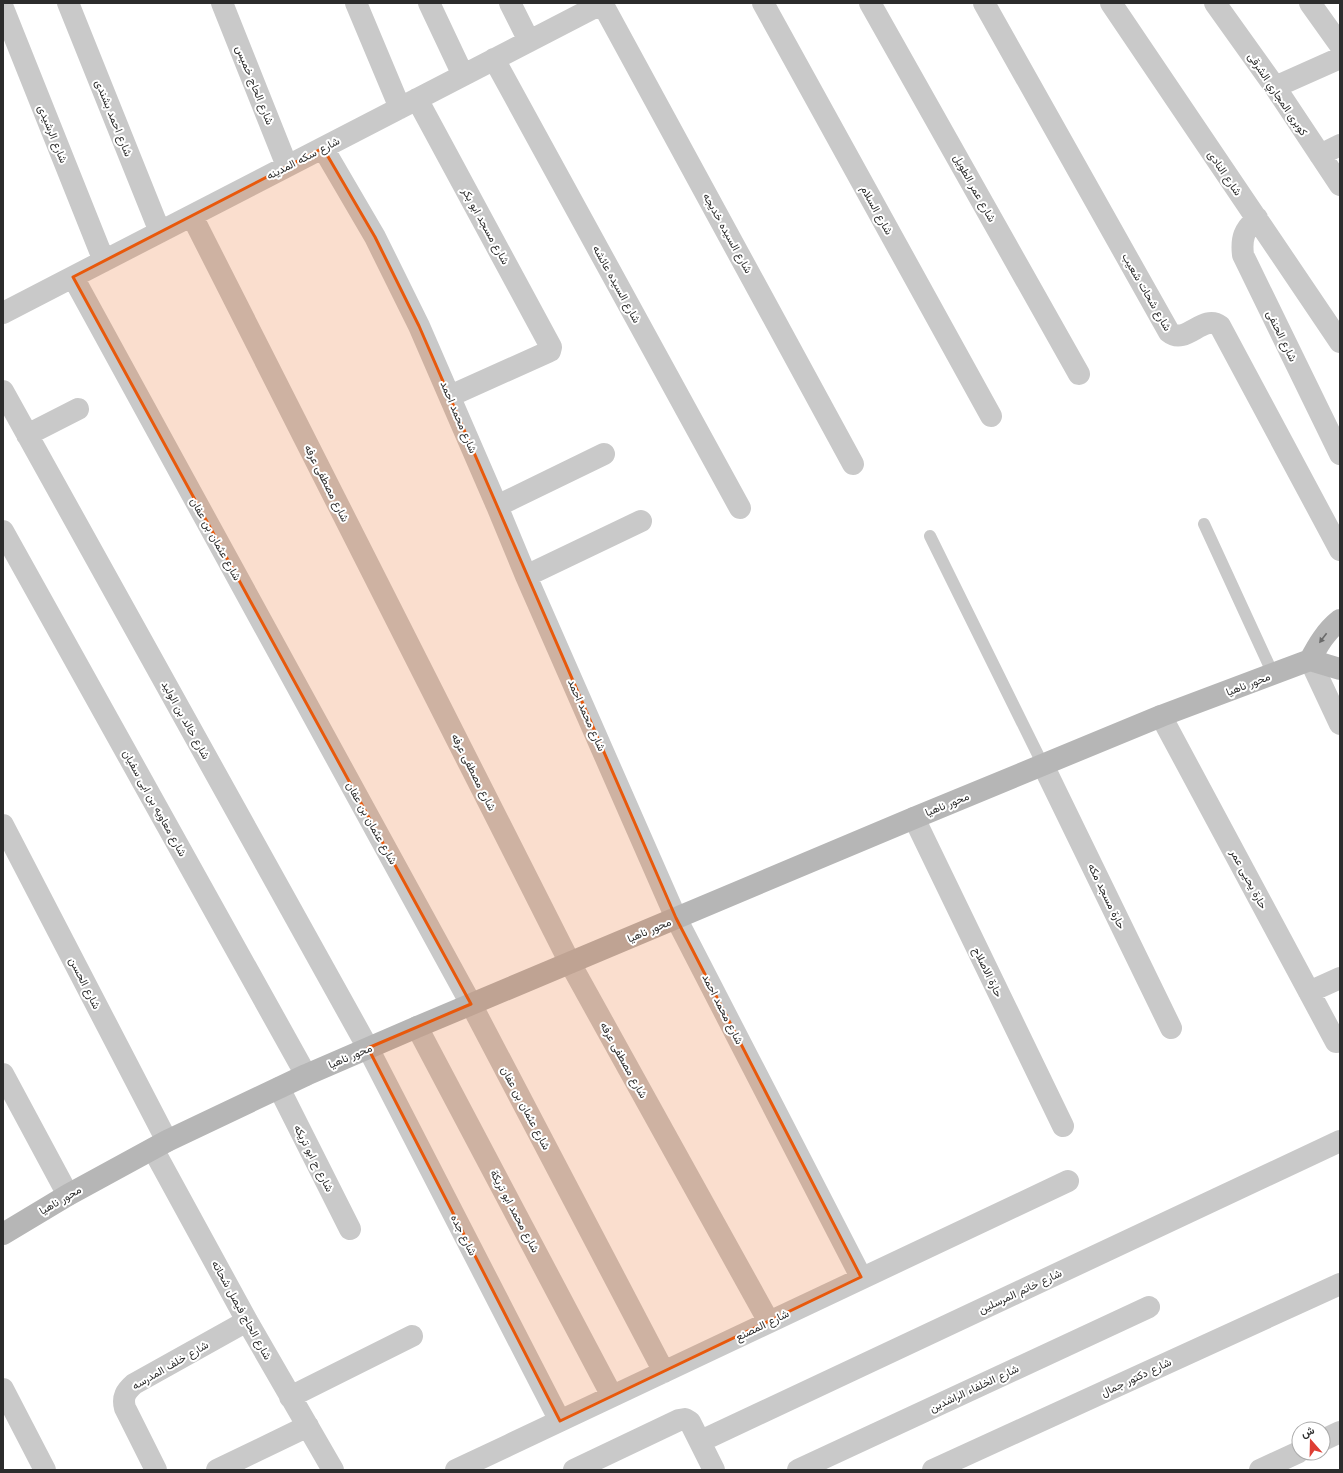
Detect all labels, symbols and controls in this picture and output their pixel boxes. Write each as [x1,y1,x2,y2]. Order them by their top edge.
street label: شارع الحاج خميس [232,44,276,127]
street label: كوبرى المجاري الشرقى [1243,50,1310,140]
street label: شارع احمد بشندى [91,78,135,159]
street label: شارع الرشيدى [34,103,70,166]
street label: شارع سكه المدينه [264,134,343,183]
street label: شارع النادى [1204,148,1244,199]
street label: شارع عمر الطويل [950,152,999,225]
street label: شارع السلام [857,183,896,238]
street label: شارع مسجد ابو بكر [458,185,512,268]
street label: شارع السيده خديجه [699,191,755,276]
street label: شارع السيده عائشه [589,243,643,326]
street label: شارع شحات شعيب [1118,251,1174,334]
street label: شارع الحنفى [1263,308,1300,365]
street label: شارع محمد احمد [437,379,480,456]
street label: شارع مصطفى عرفه [301,442,352,525]
street label: شارع عثمان بن عفان [187,496,244,584]
one-way arrow [1319,633,1327,644]
street label: محور ناهيا [1224,670,1272,699]
street label: شارع محمد احمد [564,677,608,754]
street label: شارع خالد بن الوليد [158,679,213,762]
street label: شارع مصطفى عرفه [448,731,499,814]
street label: شارع معاويه بن ابى سفيان [119,748,189,860]
street label: شارع عثمان بن عفان [343,780,400,868]
street label: محور ناهيا [923,790,971,819]
street label: حارة يحيى عمر [1227,846,1270,911]
street label: حارة مسجد مكه [1085,861,1128,931]
street label: محور ناهيا [625,915,673,945]
street label: حارة الاصلاح [969,945,1005,1000]
street label: شارع الحسن [65,955,103,1012]
street label: شارع محمد احمد [698,972,746,1047]
street label: شارع مصطفى عرفه [596,1020,650,1101]
street label: محور ناهيا [326,1041,374,1071]
street label: شارع عثمان بن عفان [497,1064,553,1153]
street label: شارع ح ابو تريكه [290,1122,336,1195]
street label: شارع محمد ابو تريكة [486,1168,542,1256]
street label: محور ناهيا [37,1183,84,1218]
street label: شارع جده [447,1213,480,1259]
street label: شارع الحاج فيصل شحاته [208,1259,274,1363]
street label: شارع خاتم المرسلين [977,1266,1065,1317]
street label: شارع المصنع [733,1307,792,1345]
street label: شارع خلف المدرسه [130,1338,211,1393]
street label: شارع دكتور جمال [1099,1355,1174,1400]
street label: شارع الخلفاء الراشدين [927,1362,1022,1416]
north arrow [1291,1421,1331,1461]
text: ش [1299,1424,1316,1440]

